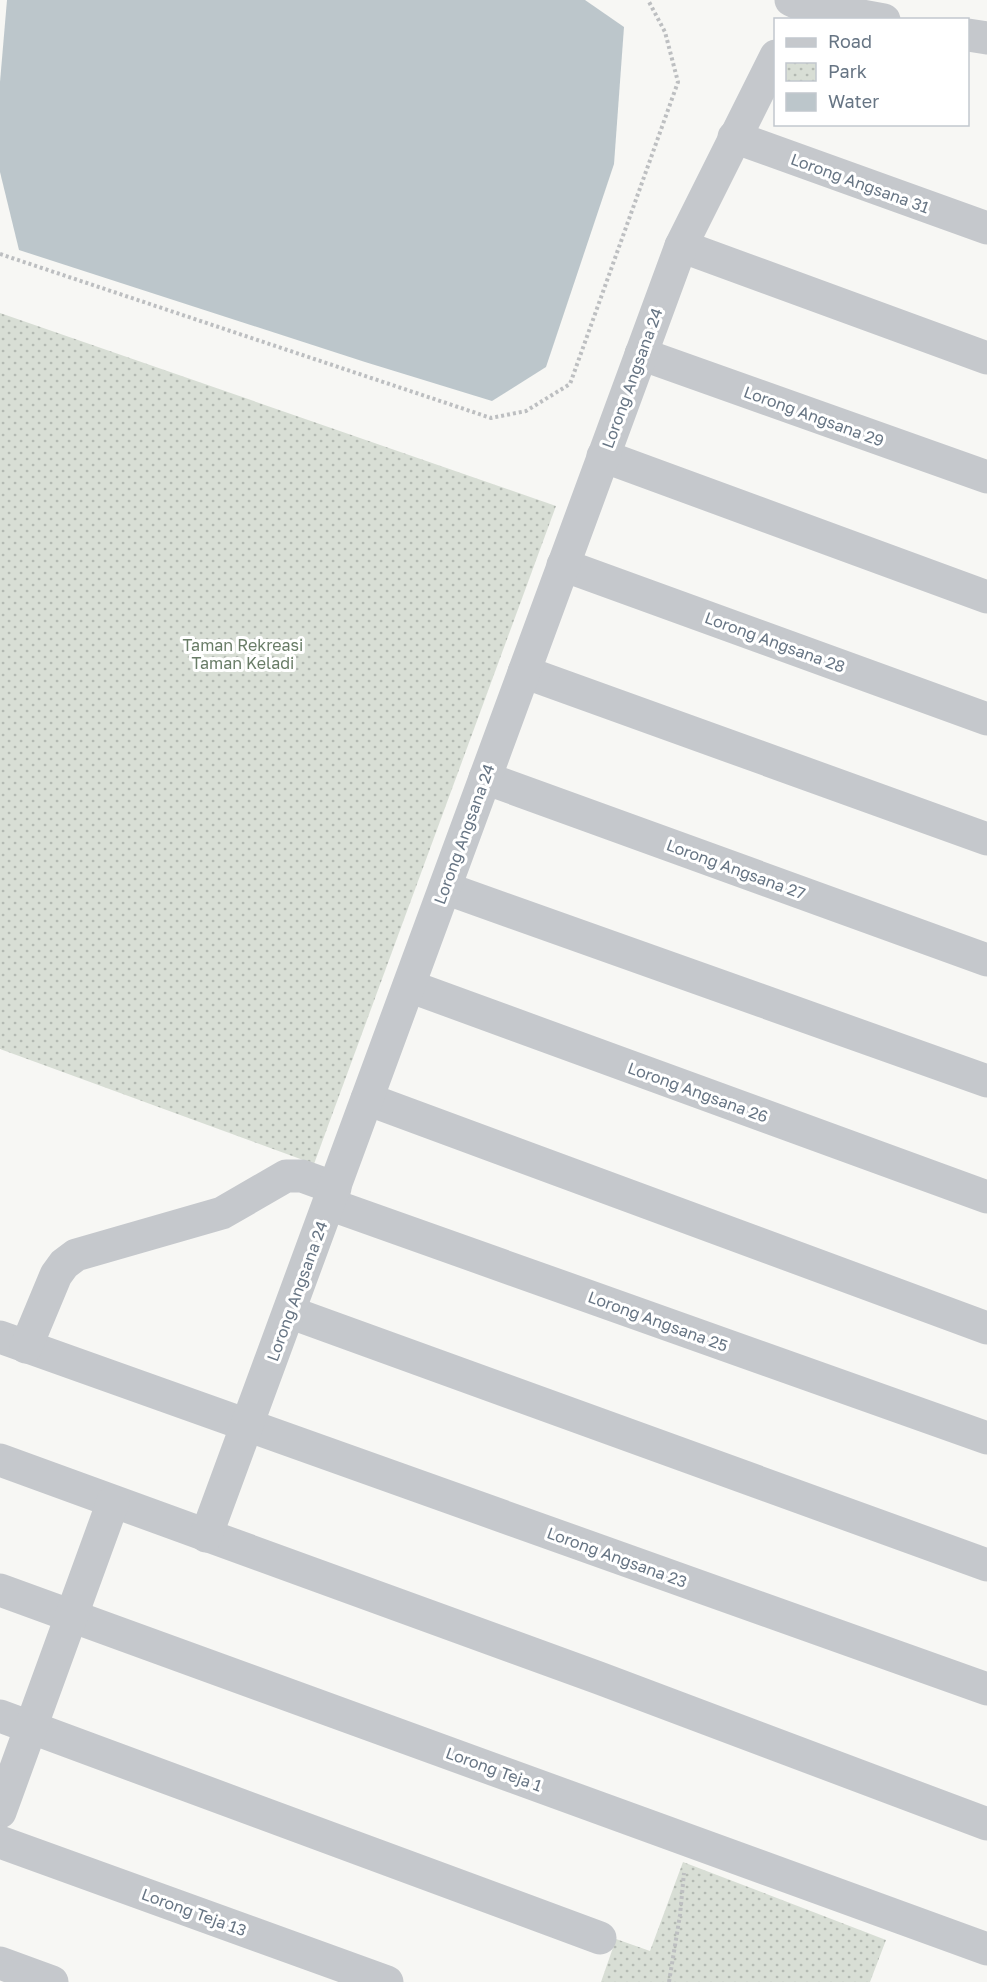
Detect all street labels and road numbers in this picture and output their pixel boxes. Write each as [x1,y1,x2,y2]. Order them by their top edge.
street label: Lorong Angsana 31 [788,149,932,217]
street label: Lorong Angsana 24 [597,305,667,451]
street label: Lorong Angsana 29 [741,381,887,451]
street label: Lorong Angsana 28 [702,607,848,677]
street label: Lorong Angsana 24 [429,761,499,907]
street label: Lorong Angsana 27 [664,835,808,903]
street label: Lorong Angsana 26 [625,1057,771,1127]
street label: Lorong Angsana 24 [262,1218,332,1364]
street label: Lorong Angsana 25 [585,1286,731,1356]
street label: Lorong Angsana 23 [544,1522,690,1592]
street label: Lorong Teja 1 [443,1742,545,1796]
street label: Lorong Teja 13 [139,1884,249,1940]

